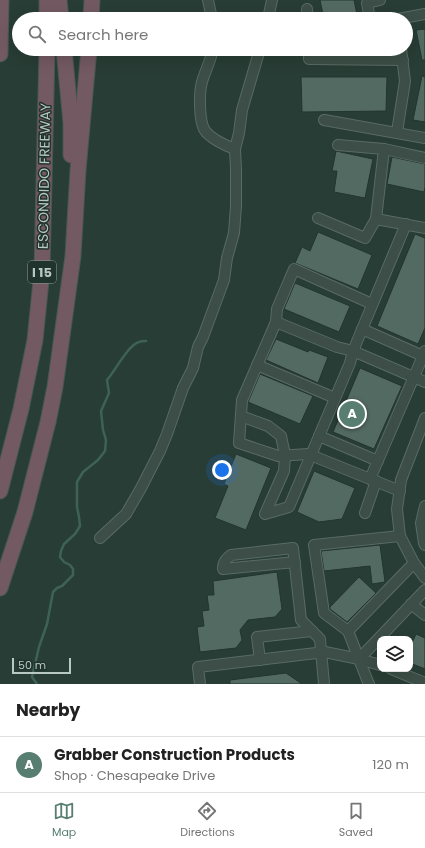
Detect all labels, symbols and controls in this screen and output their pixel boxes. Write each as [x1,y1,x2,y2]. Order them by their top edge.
search box [12,12,413,56]
icon: search [26,23,48,45]
text: Search here [58,24,148,45]
street label: ESCONDIDO FREEWAY [33,103,55,249]
road number: I 15 [28,261,56,283]
pin: A [339,399,365,429]
your location [212,460,232,480]
map controls [377,636,413,672]
button: layers [377,636,413,672]
scale bar [12,656,71,675]
text: 50 m [18,657,46,673]
text: Nearby [16,698,80,722]
text: Grabber Construction Products [54,744,295,765]
text: A [24,755,34,774]
text: 120 m [372,755,409,774]
text: Shop · Chesapeake Drive [54,766,215,785]
tab: Map [52,800,76,841]
tab: Directions [180,800,235,841]
tab: Saved [339,800,373,841]

